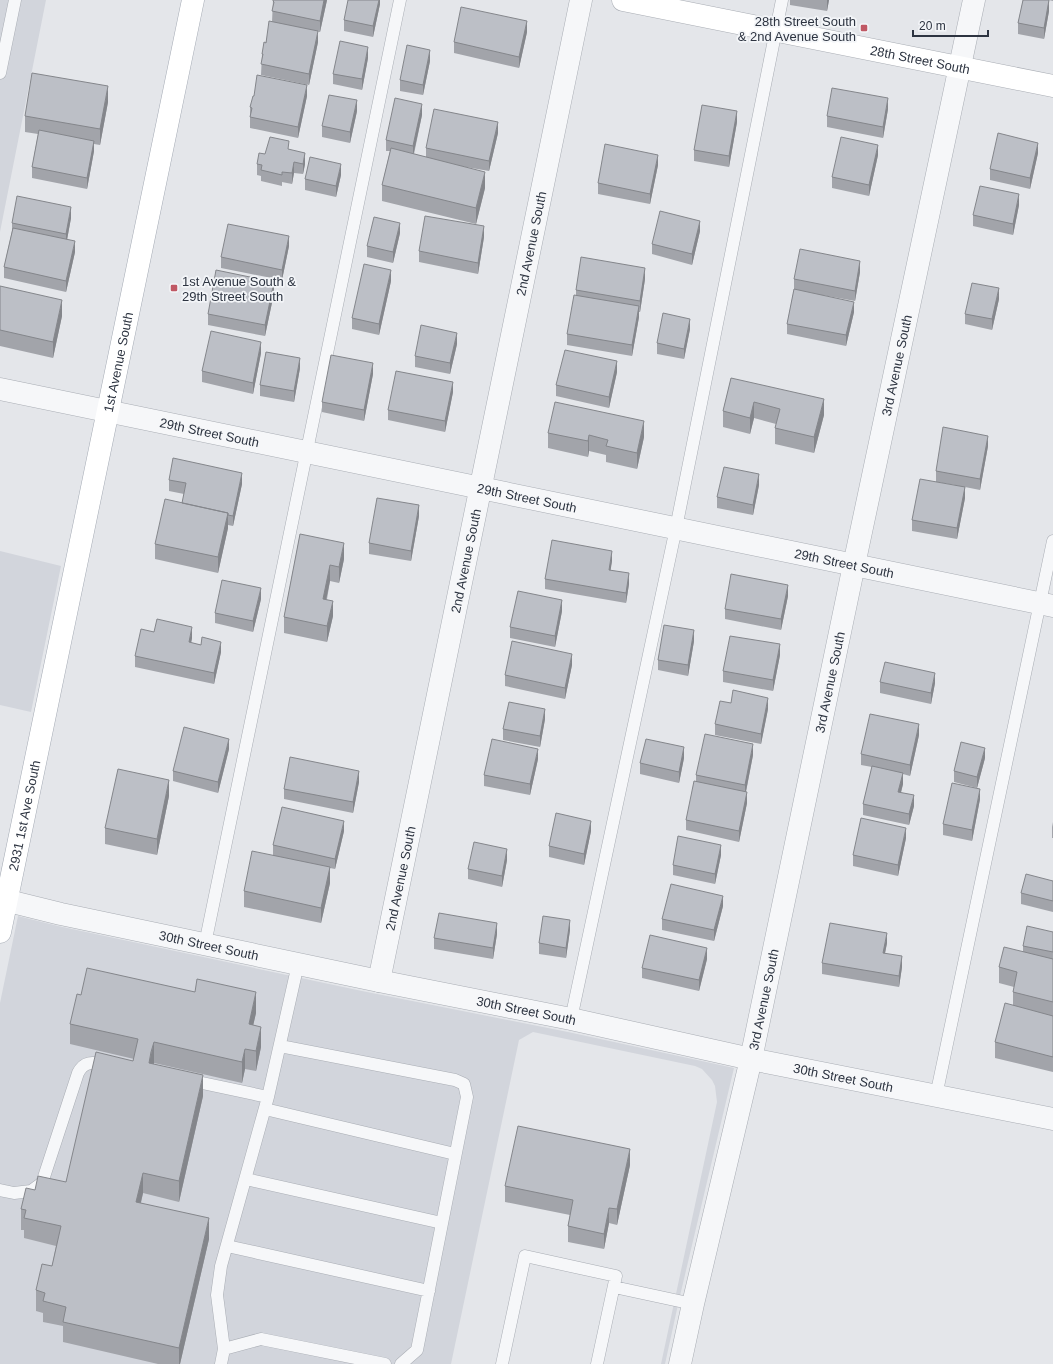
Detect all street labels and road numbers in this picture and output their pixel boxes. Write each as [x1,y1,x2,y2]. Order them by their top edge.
street label: 28th Street South [869,43,971,77]
street label: 2nd Avenue South [513,190,549,297]
street label: 1st Avenue South [101,311,136,414]
street label: 3rd Avenue South [879,313,915,417]
street label: 29th Street South [158,415,261,450]
street label: 29th Street South [476,481,578,516]
street label: 2nd Avenue South [448,507,484,614]
street label: 29th Street South [793,546,895,581]
street label: 3rd Avenue South [812,630,848,734]
street label: 2931 1st Ave South [6,759,43,872]
street label: 2nd Avenue South [383,825,419,932]
street label: 30th Street South [158,928,260,963]
street label: 3rd Avenue South [746,947,782,1052]
street label: 30th Street South [475,993,578,1028]
street label: 30th Street South [792,1061,894,1095]

